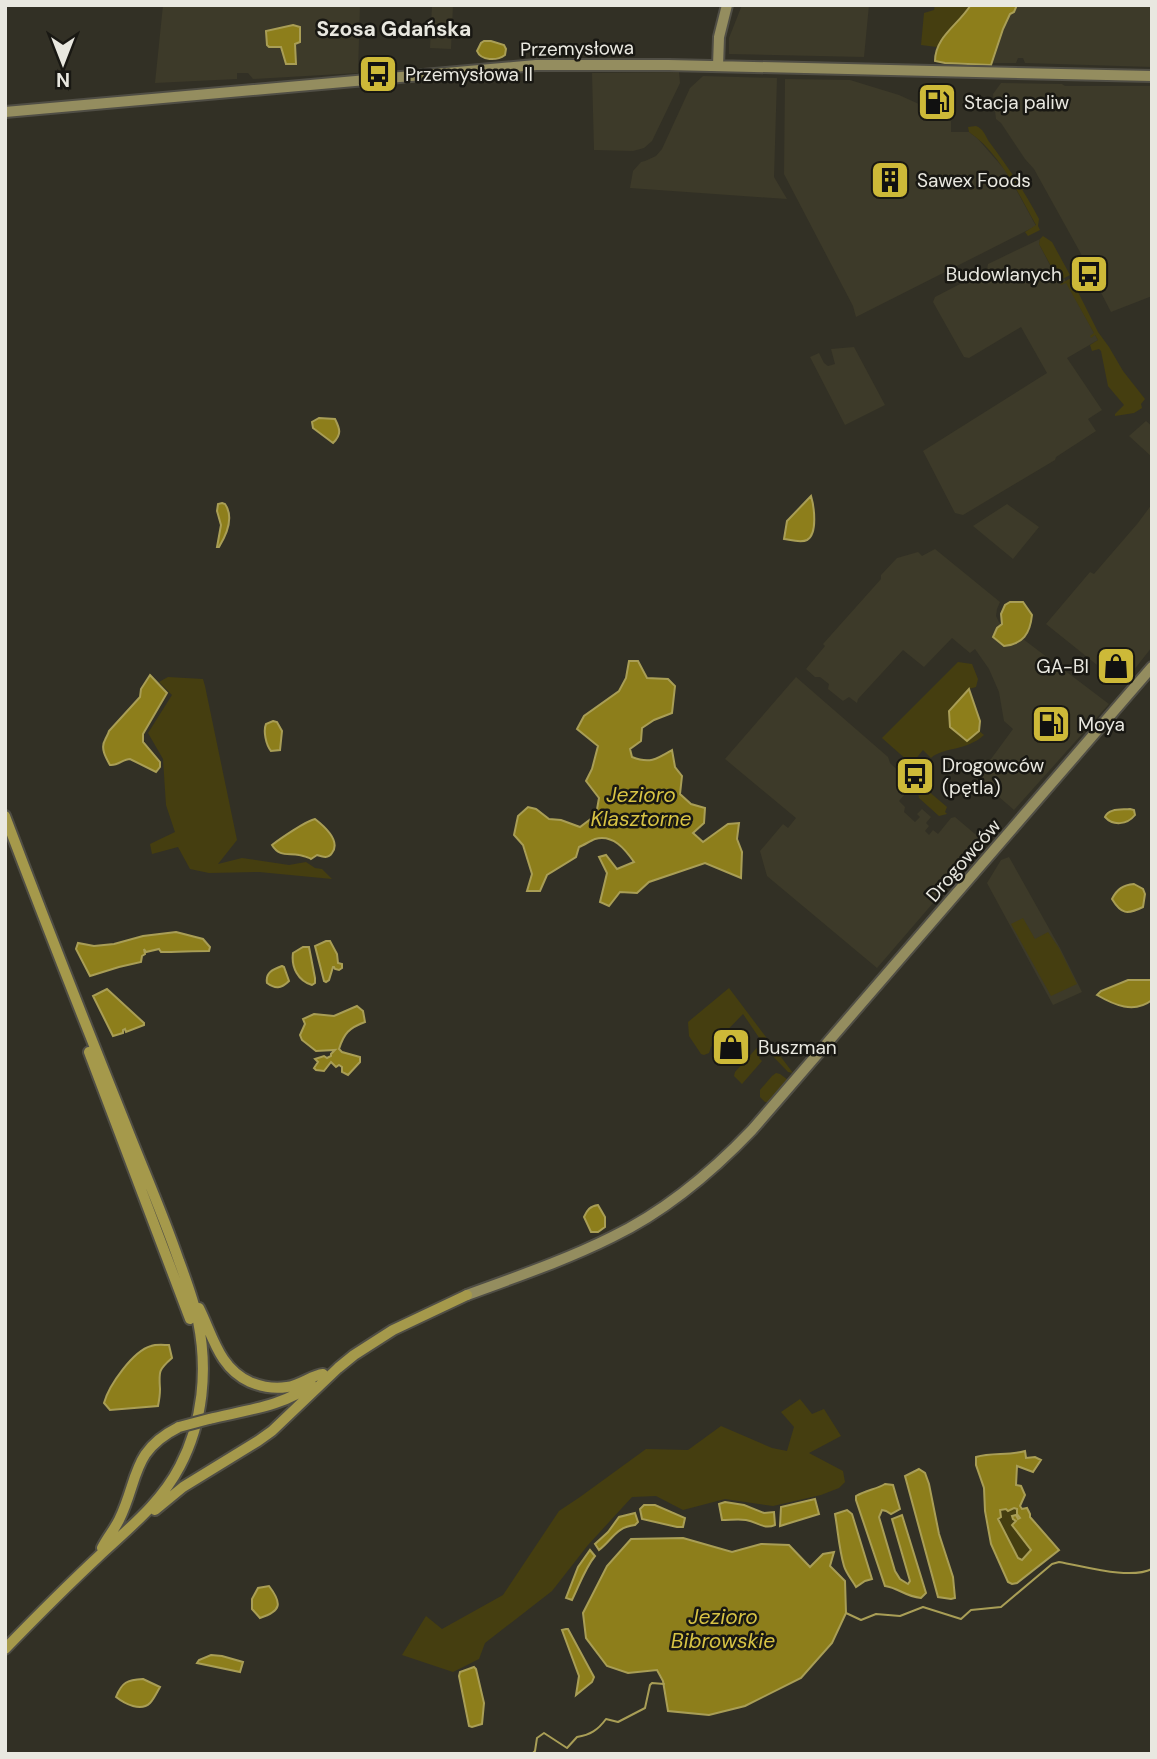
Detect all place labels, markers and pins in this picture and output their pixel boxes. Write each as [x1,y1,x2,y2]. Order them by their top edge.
bus stop icon: Przemysłowa II [357,53,399,95]
place label: Przemysłowa II [405,62,533,87]
fuel station icon: Stacja paliw [916,81,958,123]
place label: Stacja paliw [964,90,1070,115]
building icon: Sawex Foods [869,159,911,201]
place label: Sawex Foods [917,168,1031,193]
bus stop icon: Budowlanych [1068,253,1110,295]
place label: Budowlanych [946,262,1062,287]
shop icon: GA-BI [1095,645,1137,687]
place label: GA-BI [1036,654,1089,679]
fuel station icon: Moya [1030,703,1072,745]
place label: Moya [1078,712,1125,737]
place label: Drogowców (pętla) [942,753,1045,800]
bus stop icon: Drogowców (pętla) [894,755,936,797]
shop icon: Buszman [710,1026,752,1068]
place label: Buszman [758,1035,837,1060]

